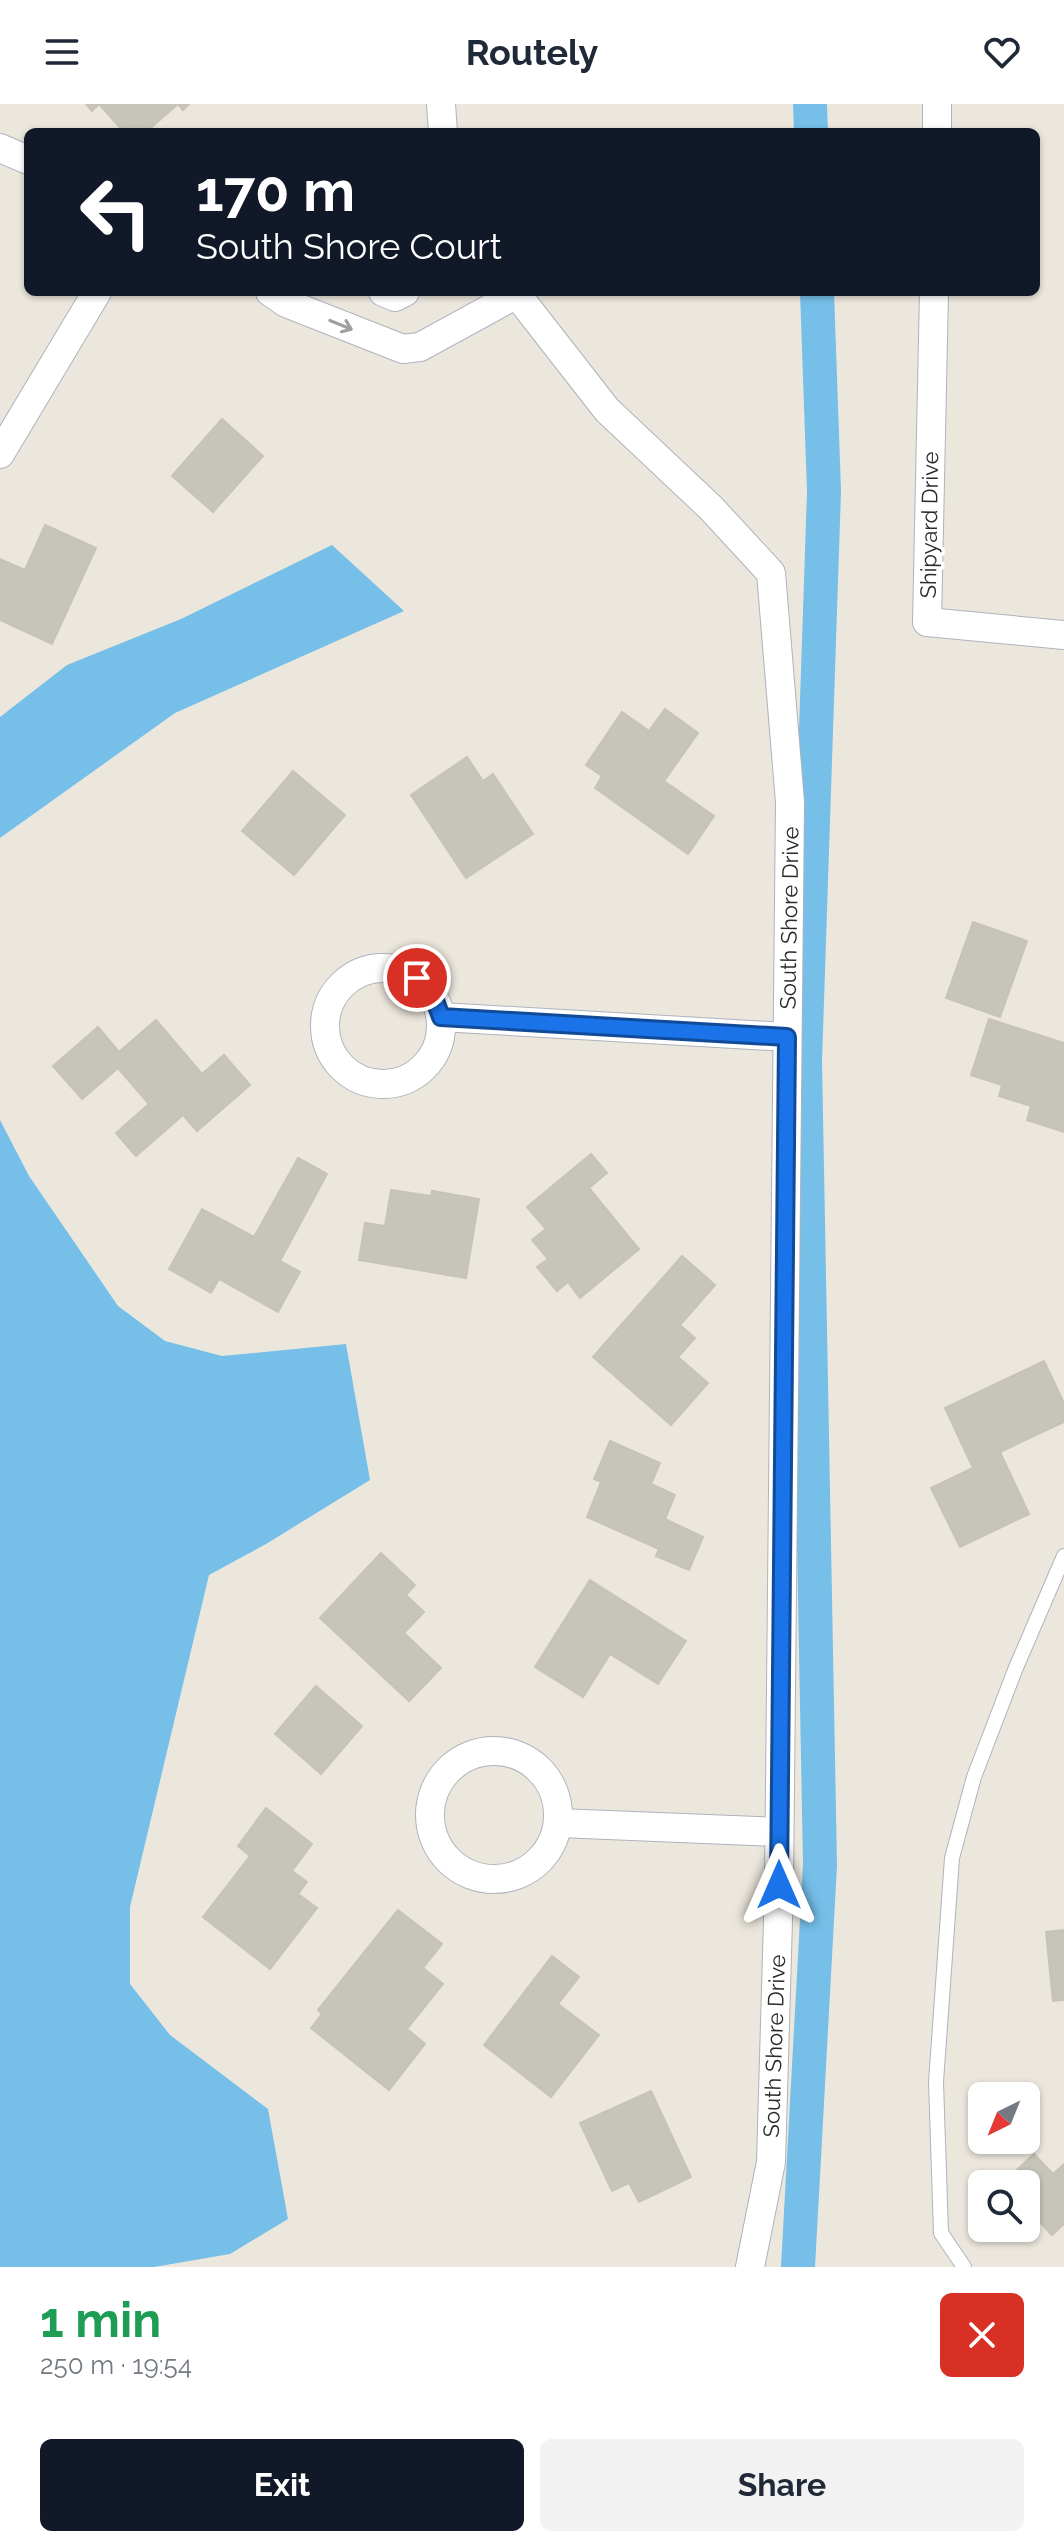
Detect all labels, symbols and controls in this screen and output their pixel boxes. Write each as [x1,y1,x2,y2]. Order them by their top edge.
icon: menu [40,30,84,74]
icon: heart [980,30,1024,74]
text: Routely [466,31,598,73]
text: 170 m [196,158,355,224]
icon: left [64,160,168,264]
text: South Shore Court [196,225,502,267]
one-way arrow [328,319,353,333]
street label: Shipyard Drive [915,451,943,599]
street label: South Shore Drive [774,826,804,1010]
pin [383,944,451,1012]
icon: arrive [395,956,439,1000]
position arrow [737,1843,821,1927]
street label: South Shore Drive [758,1954,790,2138]
north arrow [968,2082,1040,2154]
map controls [968,2082,1040,2242]
button: search [968,2170,1040,2242]
text: 1 min [40,2292,161,2348]
button: close [940,2293,1024,2377]
text: 250 m · 19:54 [40,2350,192,2380]
button: Exit [40,2439,524,2531]
button: Share [540,2439,1024,2531]

